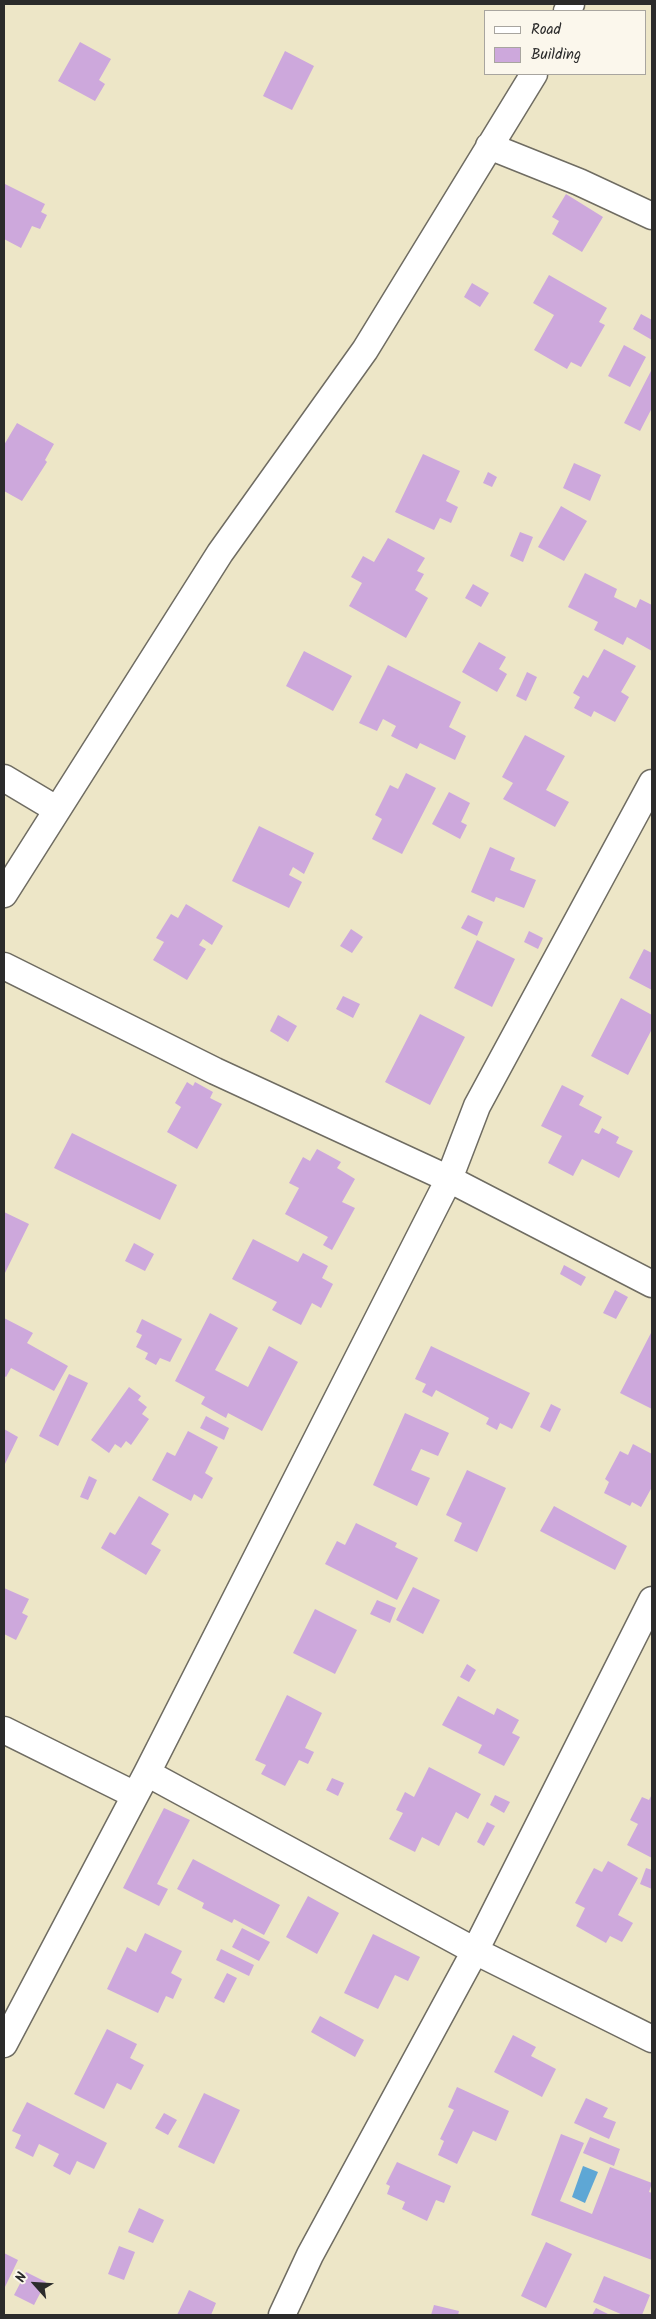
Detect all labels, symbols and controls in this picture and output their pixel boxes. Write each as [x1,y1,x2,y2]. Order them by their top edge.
legend [483,10,646,75]
text: Road [531,18,561,42]
text: Building [531,43,581,67]
north arrow [10,2259,60,2309]
text: N [10,2269,33,2286]

